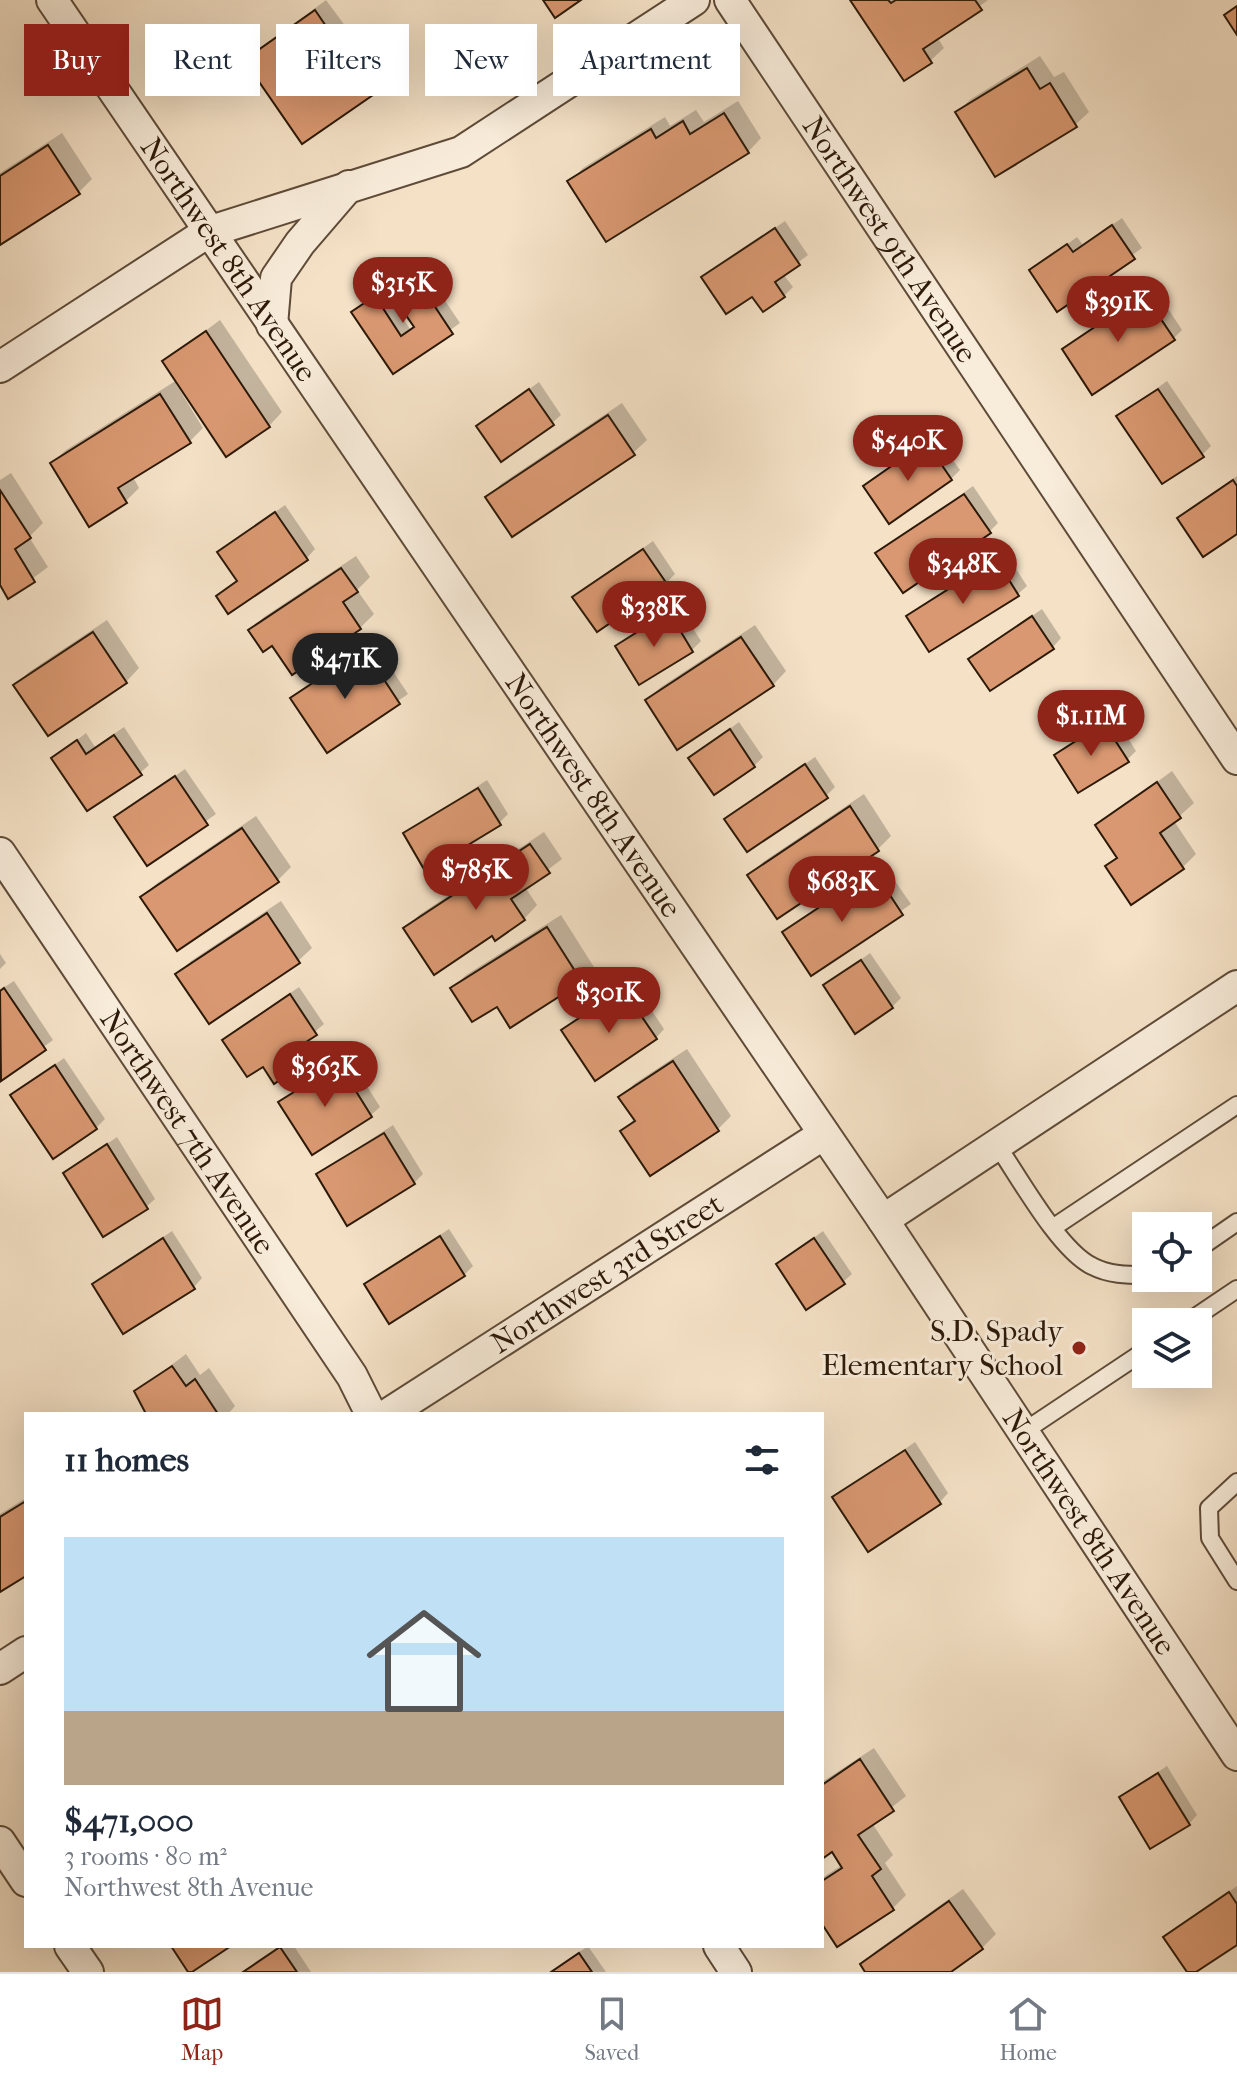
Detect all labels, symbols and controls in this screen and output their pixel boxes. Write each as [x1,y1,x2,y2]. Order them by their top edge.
chip: Buy [24,24,129,96]
chip: Rent [145,24,260,96]
chip: Filters [276,24,409,96]
chip: New [425,24,537,96]
chip: Apartment [553,24,740,96]
street label: Northwest 9th Avenue [795,110,985,369]
street label: Northwest 8th Avenue [133,131,324,388]
pin: $315K [347,257,459,325]
text: $315K [371,267,435,298]
pin: $391K [1062,276,1174,344]
text: $391K [1085,286,1151,317]
pin: $540K [852,415,964,483]
text: $540K [871,425,945,456]
pin: $348K [907,538,1019,606]
text: $348K [927,548,999,579]
pin: $338K [598,581,710,649]
text: $338K [620,591,688,622]
pin: $471K [289,633,401,701]
text: $471K [310,643,380,674]
street label: Northwest 8th Avenue [498,666,689,924]
pin: $1.11M [1026,690,1156,758]
text: $1.11M [1056,700,1126,731]
pin: $785K [420,844,532,912]
text: $785K [441,854,511,885]
pin: $683K [786,856,898,924]
text: $683K [806,866,878,897]
pin: $301K [553,967,665,1035]
text: $301K [575,977,643,1008]
street label: Northwest 7th Avenue [93,1003,282,1261]
pin: $363K [269,1041,381,1109]
text: $363K [291,1051,359,1082]
street label: Northwest 3rd Street [484,1186,729,1361]
map controls [1132,1212,1212,1388]
button: locate [1132,1212,1212,1292]
button: layers [1132,1308,1212,1388]
place label: S.D. Spady Elementary School [821,1314,1064,1383]
marker: S.D. Spady Elementary School [1070,1339,1088,1357]
street label: Northwest 8th Avenue [995,1402,1183,1662]
icon: filters [740,1438,784,1482]
text: 11 homes [64,1440,189,1480]
icon: home [352,1589,496,1733]
text: $471,000 [64,1801,194,1841]
text: 3 rooms · 80 m² [64,1841,227,1872]
text: Northwest 8th Avenue [64,1872,313,1903]
tab: Map [180,1992,224,2066]
tab: Saved [585,1992,639,2066]
tab: Home [1000,1992,1057,2066]

